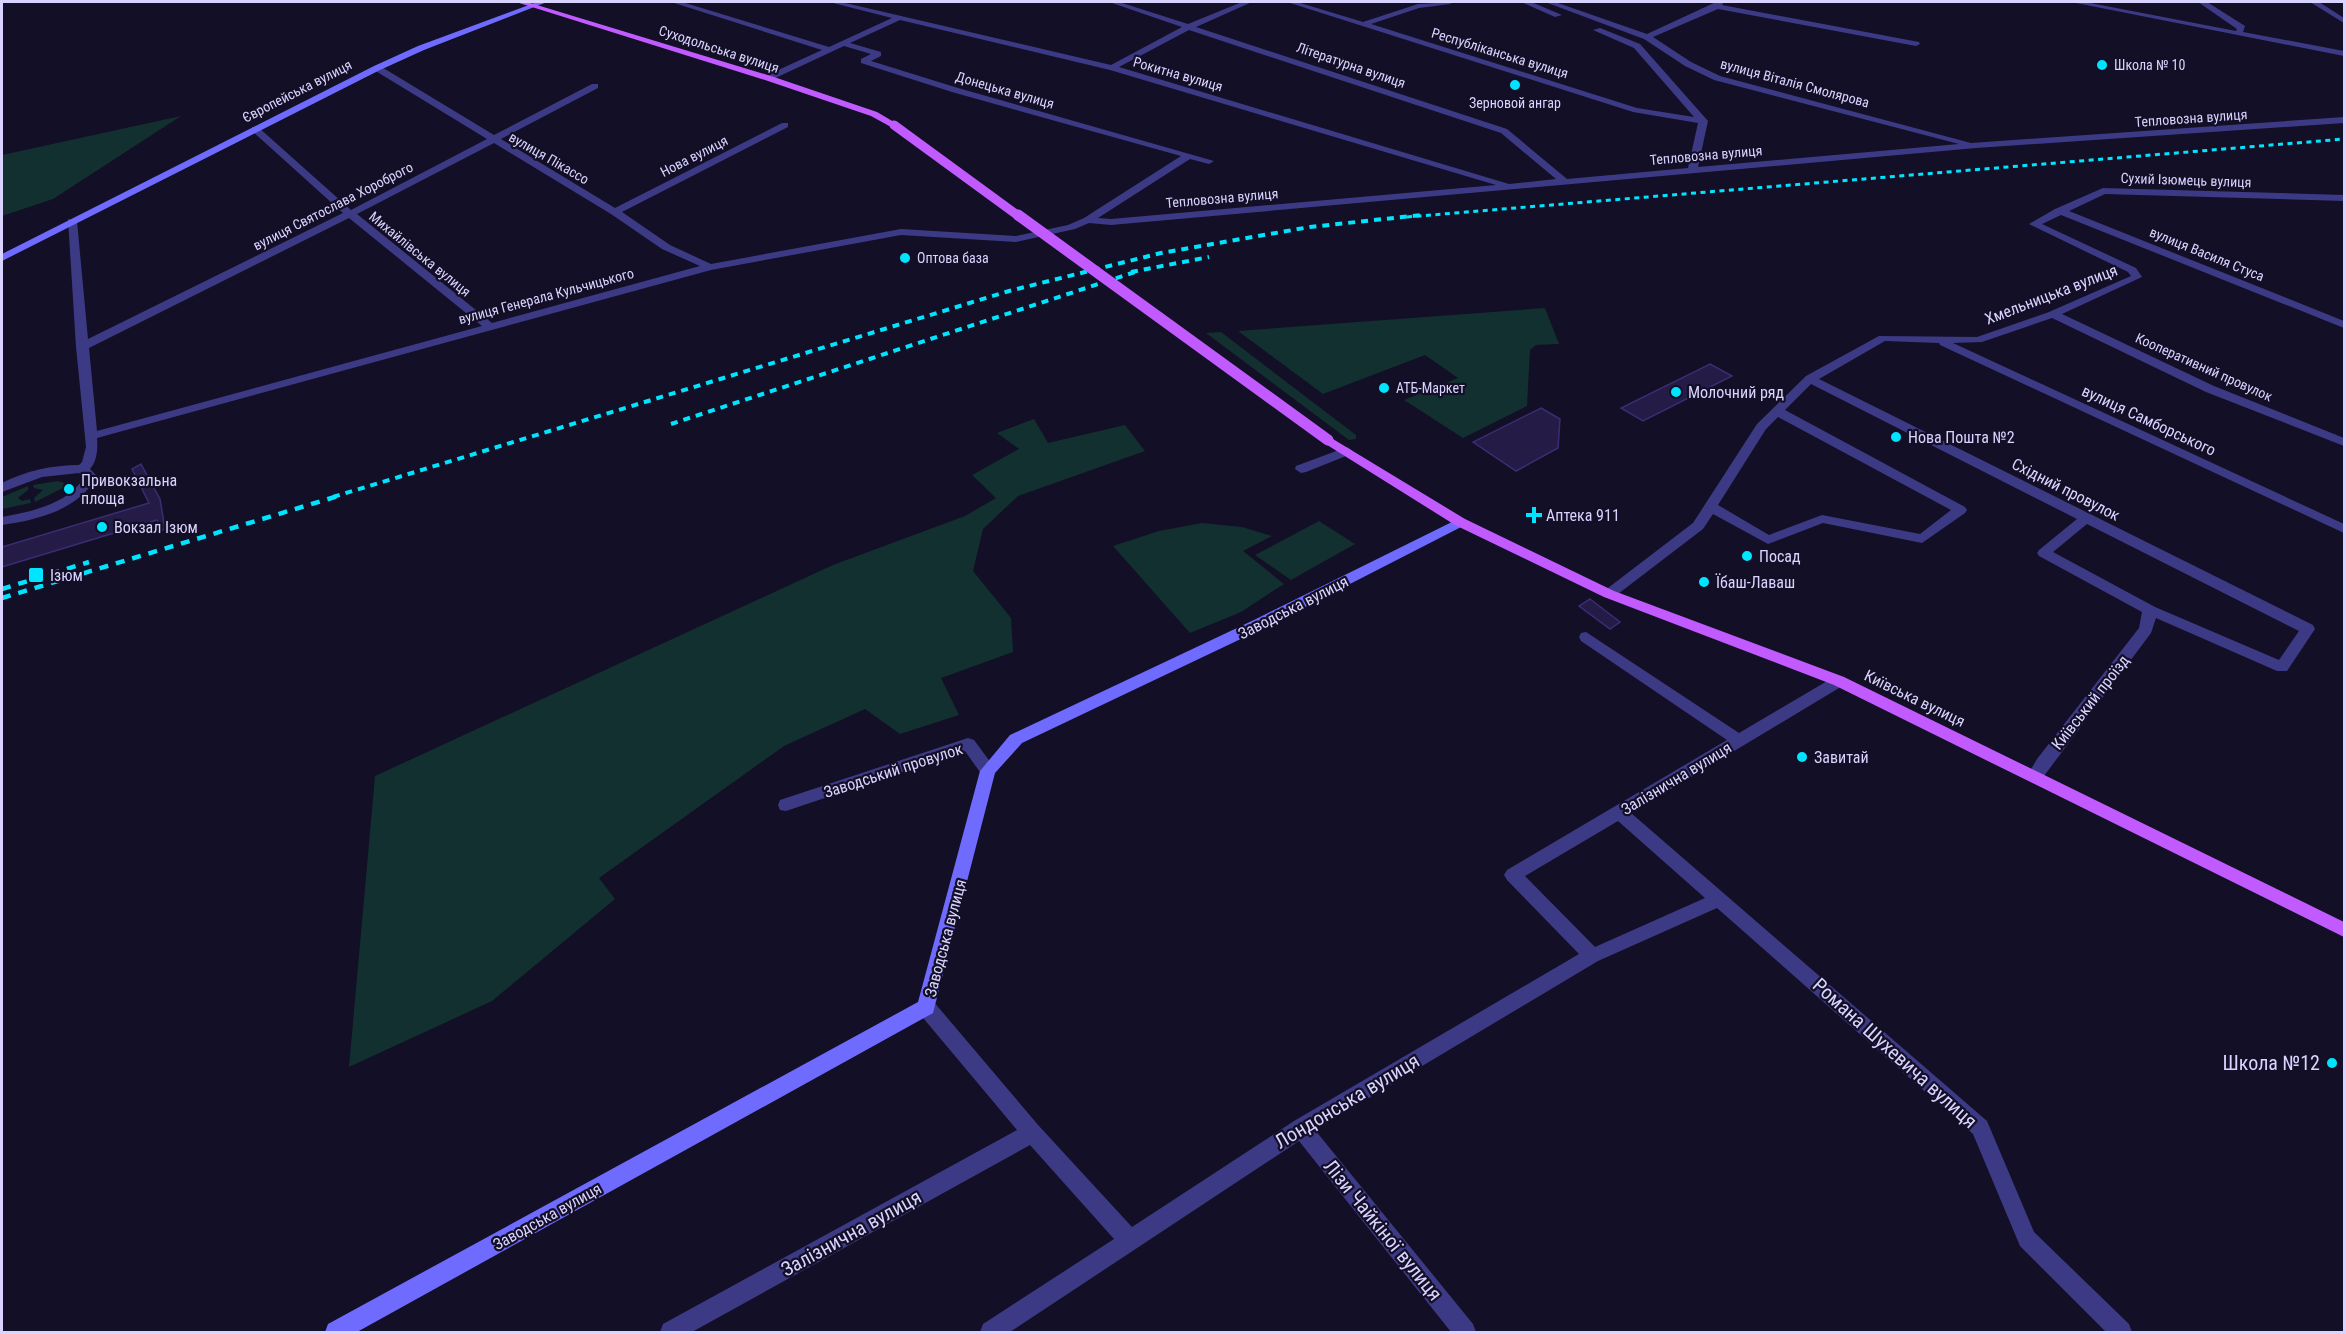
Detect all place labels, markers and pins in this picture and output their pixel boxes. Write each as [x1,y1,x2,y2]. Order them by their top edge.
place label: Школа № 10 [2114,57,2186,73]
marker: Школа № 10 [2095,58,2109,72]
marker: Зерновой ангар [1508,78,1522,92]
place label: Зерновой ангар [1469,95,1561,111]
place label: Оптова база [917,250,989,266]
marker: Оптова база [898,251,912,265]
place label: АТБ-Маркет [1396,380,1465,396]
marker: АТБ-Маркет [1377,381,1391,395]
place label: Молочний ряд [1688,383,1785,402]
marker: Молочний ряд [1669,385,1683,399]
place label: Нова Пошта №2 [1908,428,2015,447]
marker: Нова Пошта №2 [1889,430,1903,444]
place label: Привокзальна площа [81,471,177,508]
marker: Привокзальна площа [62,482,76,496]
place label: Аптека 911 [1546,506,1620,525]
marker: Аптека 911 [1527,508,1541,522]
place label: Вокзал Ізюм [114,518,198,537]
marker: Вокзал Ізюм [95,520,109,534]
place label: Посад [1759,547,1801,566]
marker: Посад [1740,549,1754,563]
marker: Ізюм [27,566,45,584]
place label: Ізюм [50,566,83,585]
place label: Їбаш-Лаваш [1715,573,1795,592]
marker: Їбаш-Лаваш [1697,575,1711,589]
place label: Завитай [1814,748,1869,767]
marker: Завитай [1795,750,1809,764]
place label: Школа №12 [2223,1051,2320,1075]
marker: Школа №12 [2325,1056,2339,1070]

